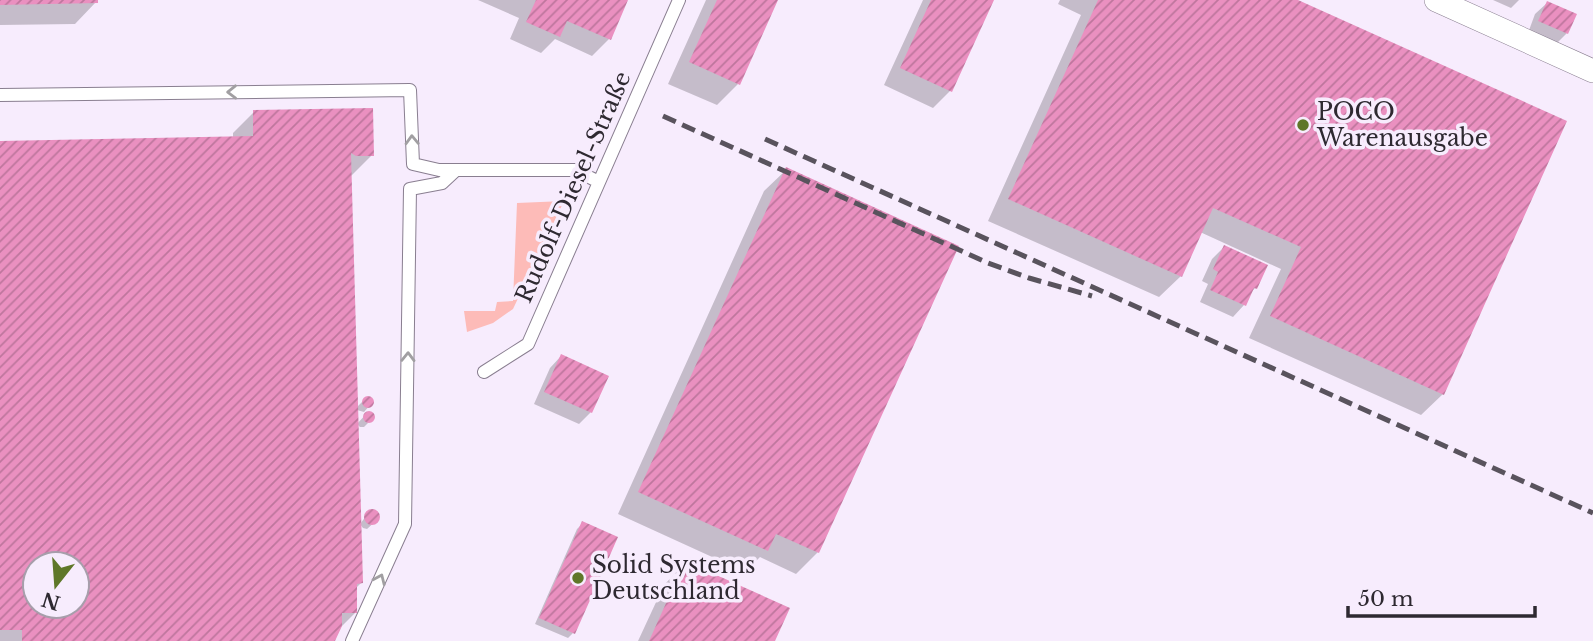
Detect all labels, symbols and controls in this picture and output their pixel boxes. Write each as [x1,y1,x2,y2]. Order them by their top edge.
street label: Rudolf-Diesel-Straße [509,67,637,307]
one-way arrow [227,84,237,100]
place label: POCO Warenausgabe [1316,98,1488,152]
marker: POCO Warenausgabe [1295,117,1311,133]
one-way arrow [404,134,420,144]
one-way arrow [400,351,416,361]
north arrow [21,550,91,620]
place label: Solid Systems Deutschland [592,551,756,605]
marker: Solid Systems Deutschland [570,570,586,586]
one-way arrow [372,574,386,586]
scale bar [1348,574,1535,618]
text: 50 m [1358,586,1414,612]
text: N [39,587,63,614]

